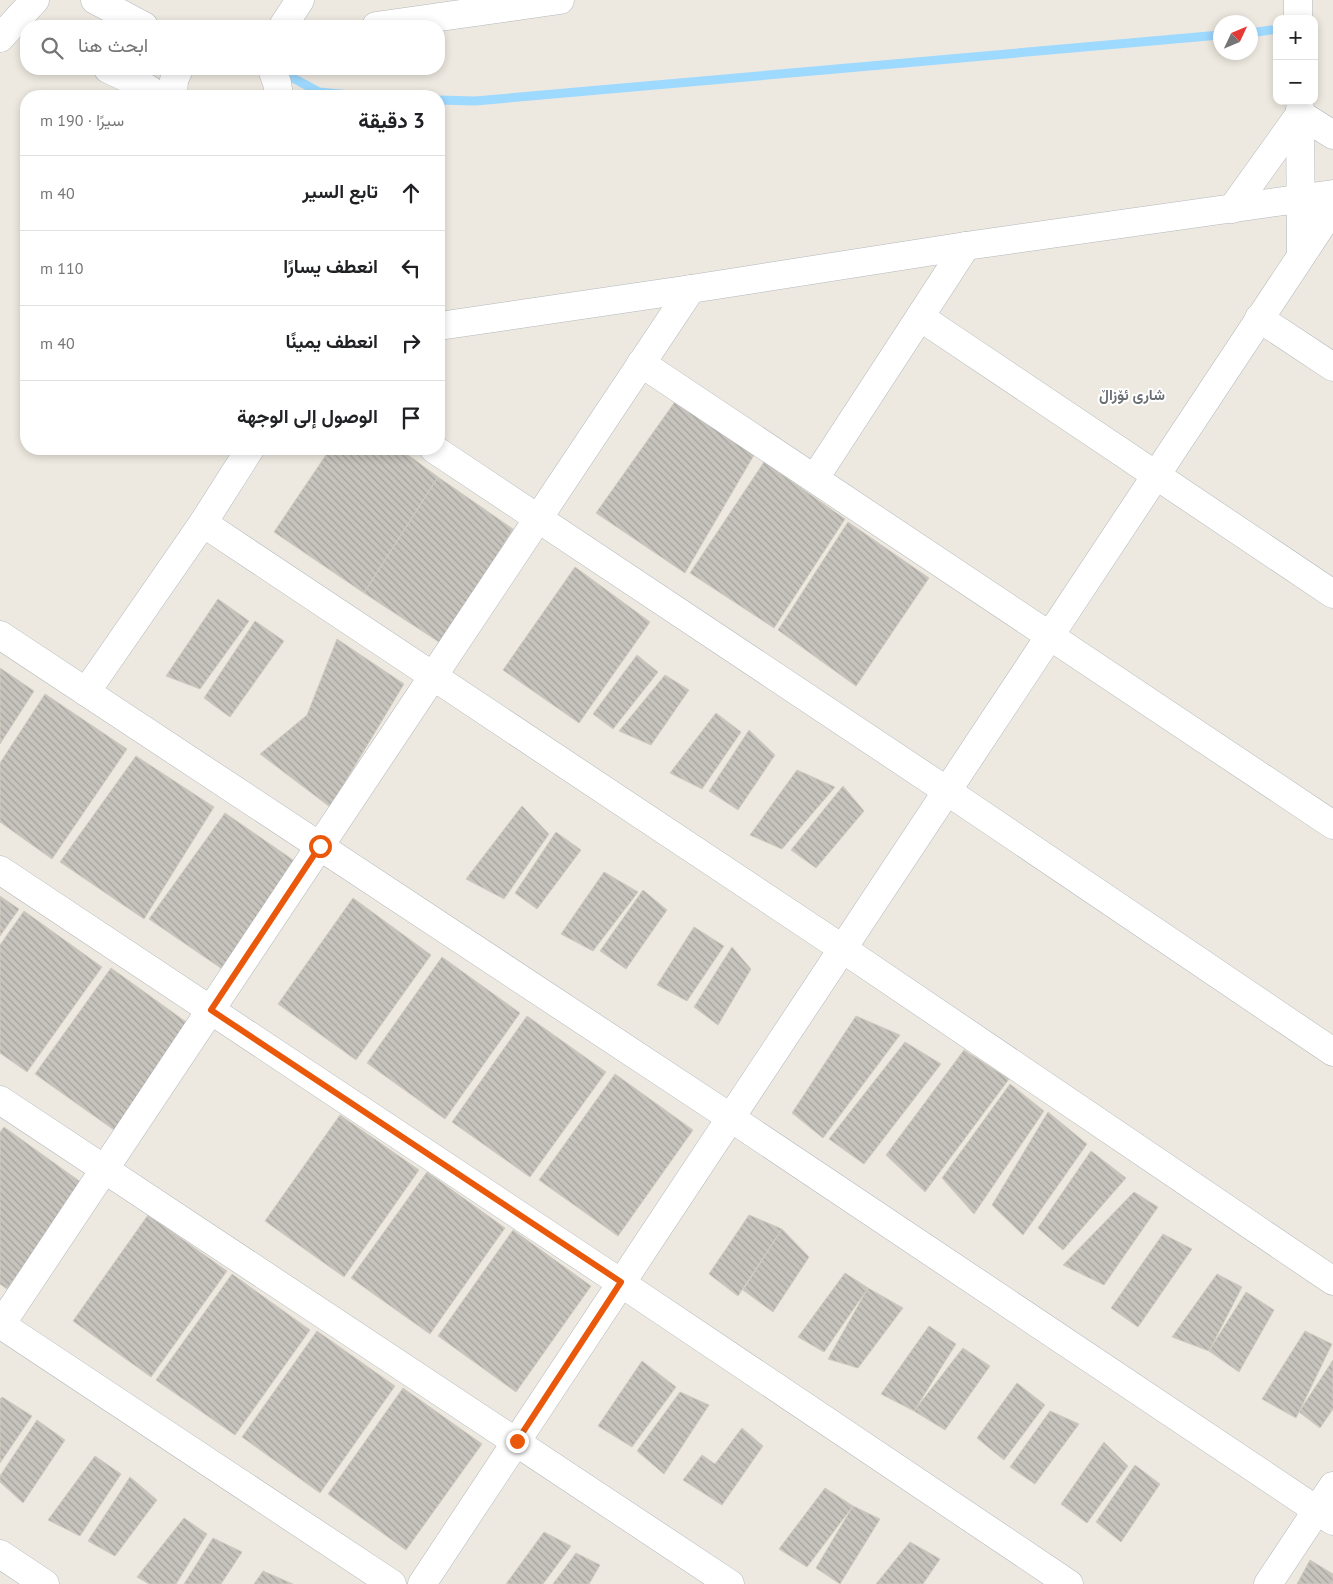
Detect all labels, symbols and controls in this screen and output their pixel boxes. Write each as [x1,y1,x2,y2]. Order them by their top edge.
north arrow [1213,15,1258,60]
map controls [1273,15,1318,105]
button: + [1273,15,1318,60]
search box [20,20,445,75]
text: ابحث هنا [78,33,148,57]
icon: search [38,34,66,62]
button: − [1273,60,1318,105]
text: 3 دقيقة [358,107,425,134]
text: سيرًا · 190 m [40,110,124,130]
text: تابع السير [302,179,378,203]
icon: ahead [397,179,425,207]
text: 40 m [40,183,75,203]
text: انعطف يسارًا [283,254,378,278]
icon: left [397,254,425,282]
text: 110 m [40,258,83,278]
text: انعطف يمينًا [286,329,378,353]
icon: right [397,329,425,357]
text: 40 m [40,333,75,353]
district label: شاری ئۆزاڵ [1099,385,1165,404]
text: الوصول إلى الوجهة [237,404,378,428]
icon: arrive [397,404,425,432]
route start [309,835,332,858]
route end [506,1430,529,1453]

